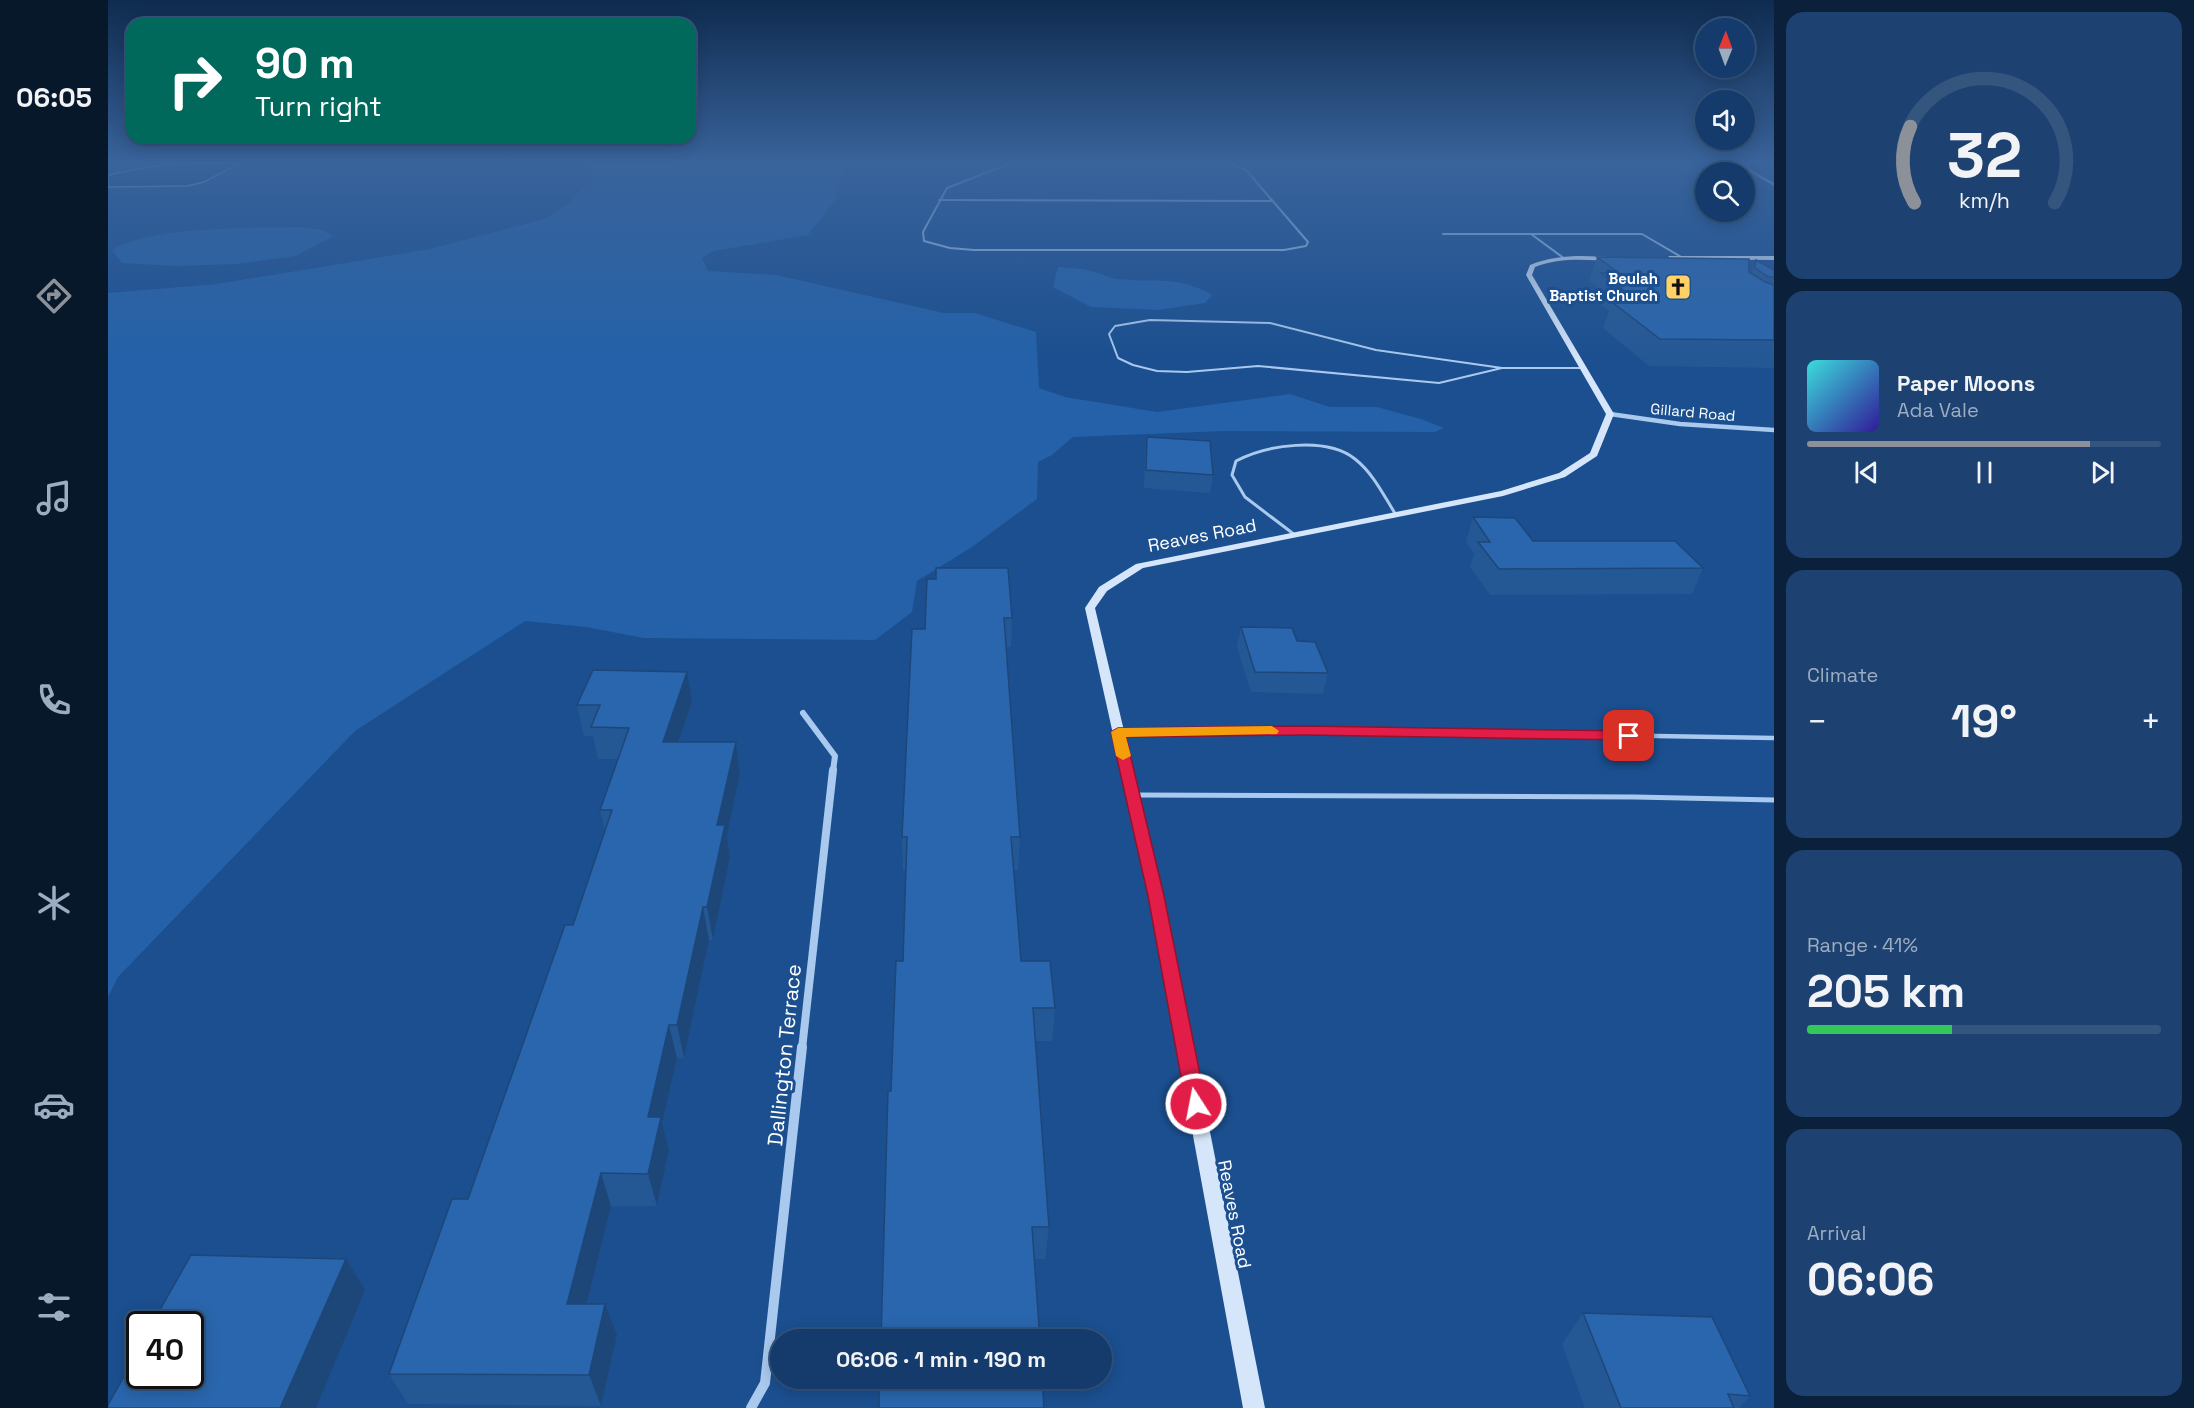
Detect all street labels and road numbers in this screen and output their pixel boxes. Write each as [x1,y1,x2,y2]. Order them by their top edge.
street label: Gillard Road [1650,399,1736,425]
street label: Reaves Road [1146,513,1258,557]
street label: Dallington Terrace [761,963,807,1147]
street label: Reaves Road [1213,1158,1257,1270]

